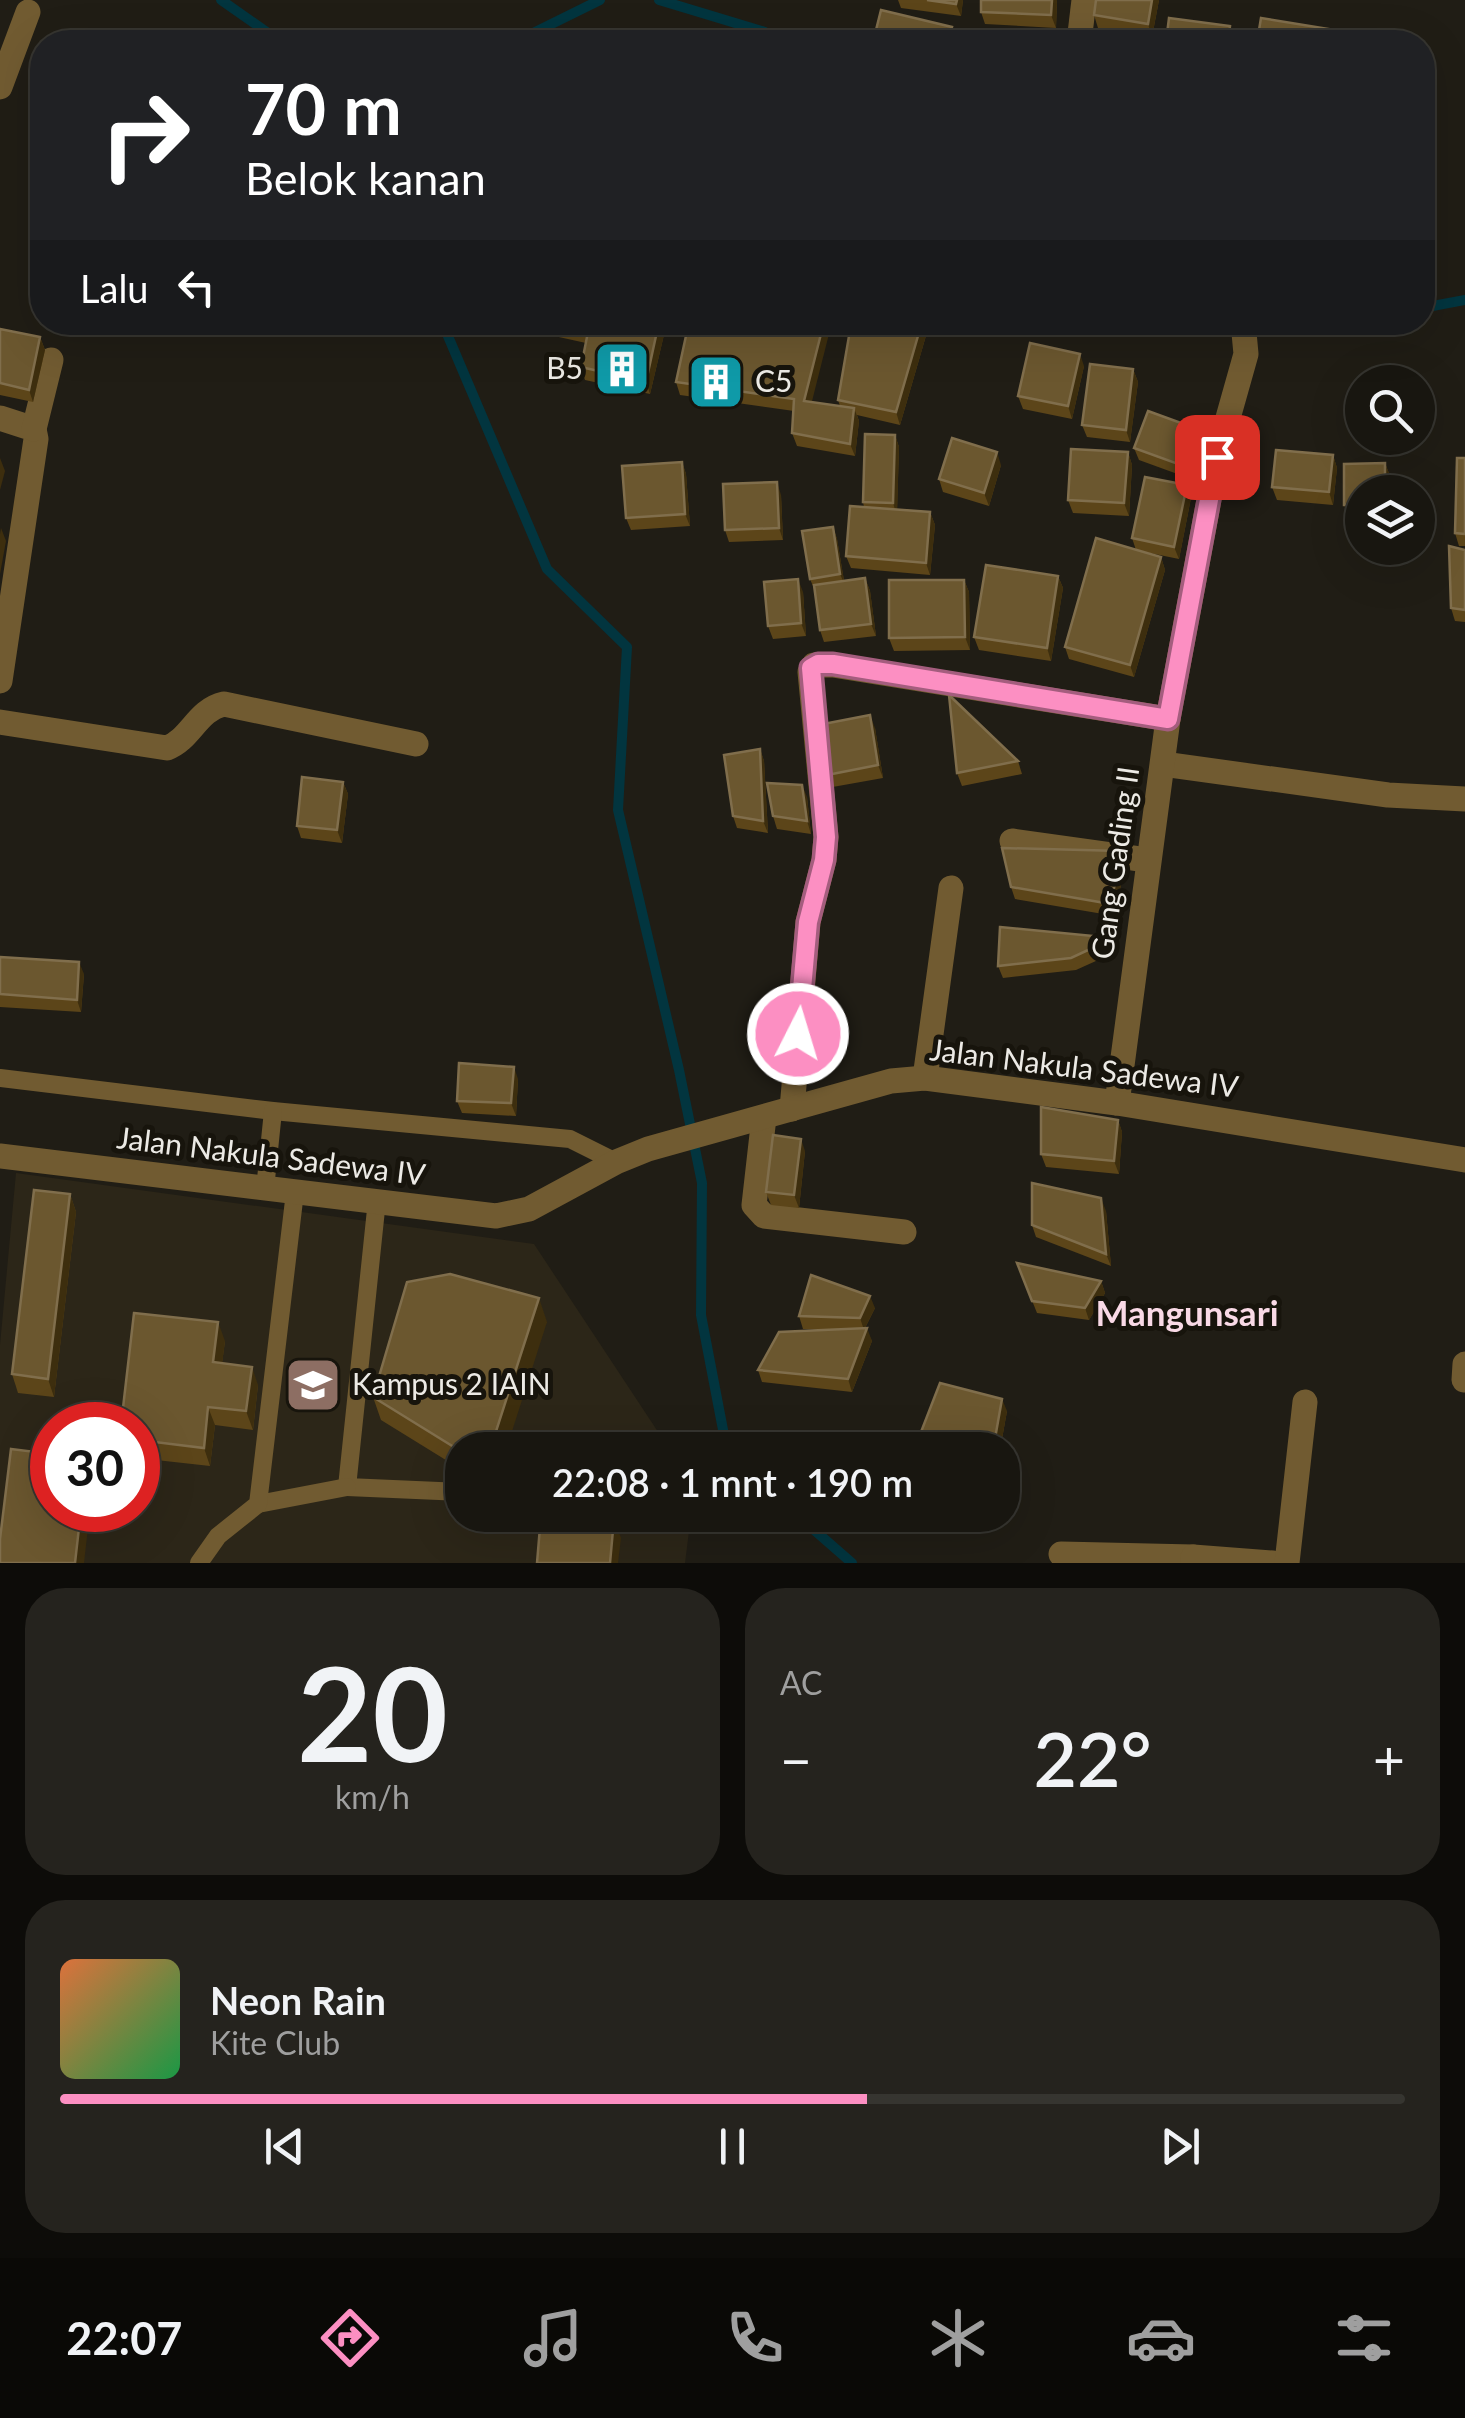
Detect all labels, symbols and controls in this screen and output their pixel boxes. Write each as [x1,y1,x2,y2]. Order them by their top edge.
text: 70 m [245,66,402,150]
icon: right [80,70,210,200]
text: Belok kanan [245,151,486,205]
icon: left [169,260,224,315]
text: Lalu [80,265,149,311]
building icon: B5 [592,339,652,399]
place label: B5 [546,349,583,385]
building icon: C5 [686,352,746,412]
place label: C5 [755,362,792,398]
map controls [1345,365,1435,565]
button: search [1345,365,1435,455]
pin [1175,415,1260,500]
icon: arrive [1190,430,1245,485]
button: layers [1345,475,1435,565]
street label: Gang Gading II [1083,764,1145,961]
position arrow [746,982,850,1086]
street label: Jalan Nakula Sadewa IV [928,1030,1241,1104]
street label: Jalan Nakula Sadewa IV [115,1118,428,1192]
district label: Mangunsari [1095,1291,1279,1333]
school or university icon: Kampus 2 IAIN [283,1355,343,1415]
place label: Kampus 2 IAIN [352,1365,551,1401]
speed limit sign: 30 [30,1402,160,1532]
text: 22:08 · 1 mnt · 190 m [552,1459,913,1505]
text: 20 [297,1634,448,1790]
text: AC [780,1663,822,1702]
text: 22° [1033,1713,1152,1803]
text: − [780,1726,812,1792]
text: + [1373,1726,1405,1792]
text: km/h [335,1777,410,1816]
text: Neon Rain [210,1977,386,2023]
text: Kite Club [210,2023,340,2062]
icon: previous [257,2119,312,2174]
icon: pause [705,2119,760,2174]
icon: next [1153,2119,1208,2174]
icon: directions [315,2303,385,2373]
icon: music [518,2303,588,2373]
icon: phone [720,2303,790,2373]
icon: climate [923,2303,993,2373]
icon: car [1126,2303,1196,2373]
icon: filters [1329,2303,1399,2373]
text: 22:07 [66,2311,182,2365]

